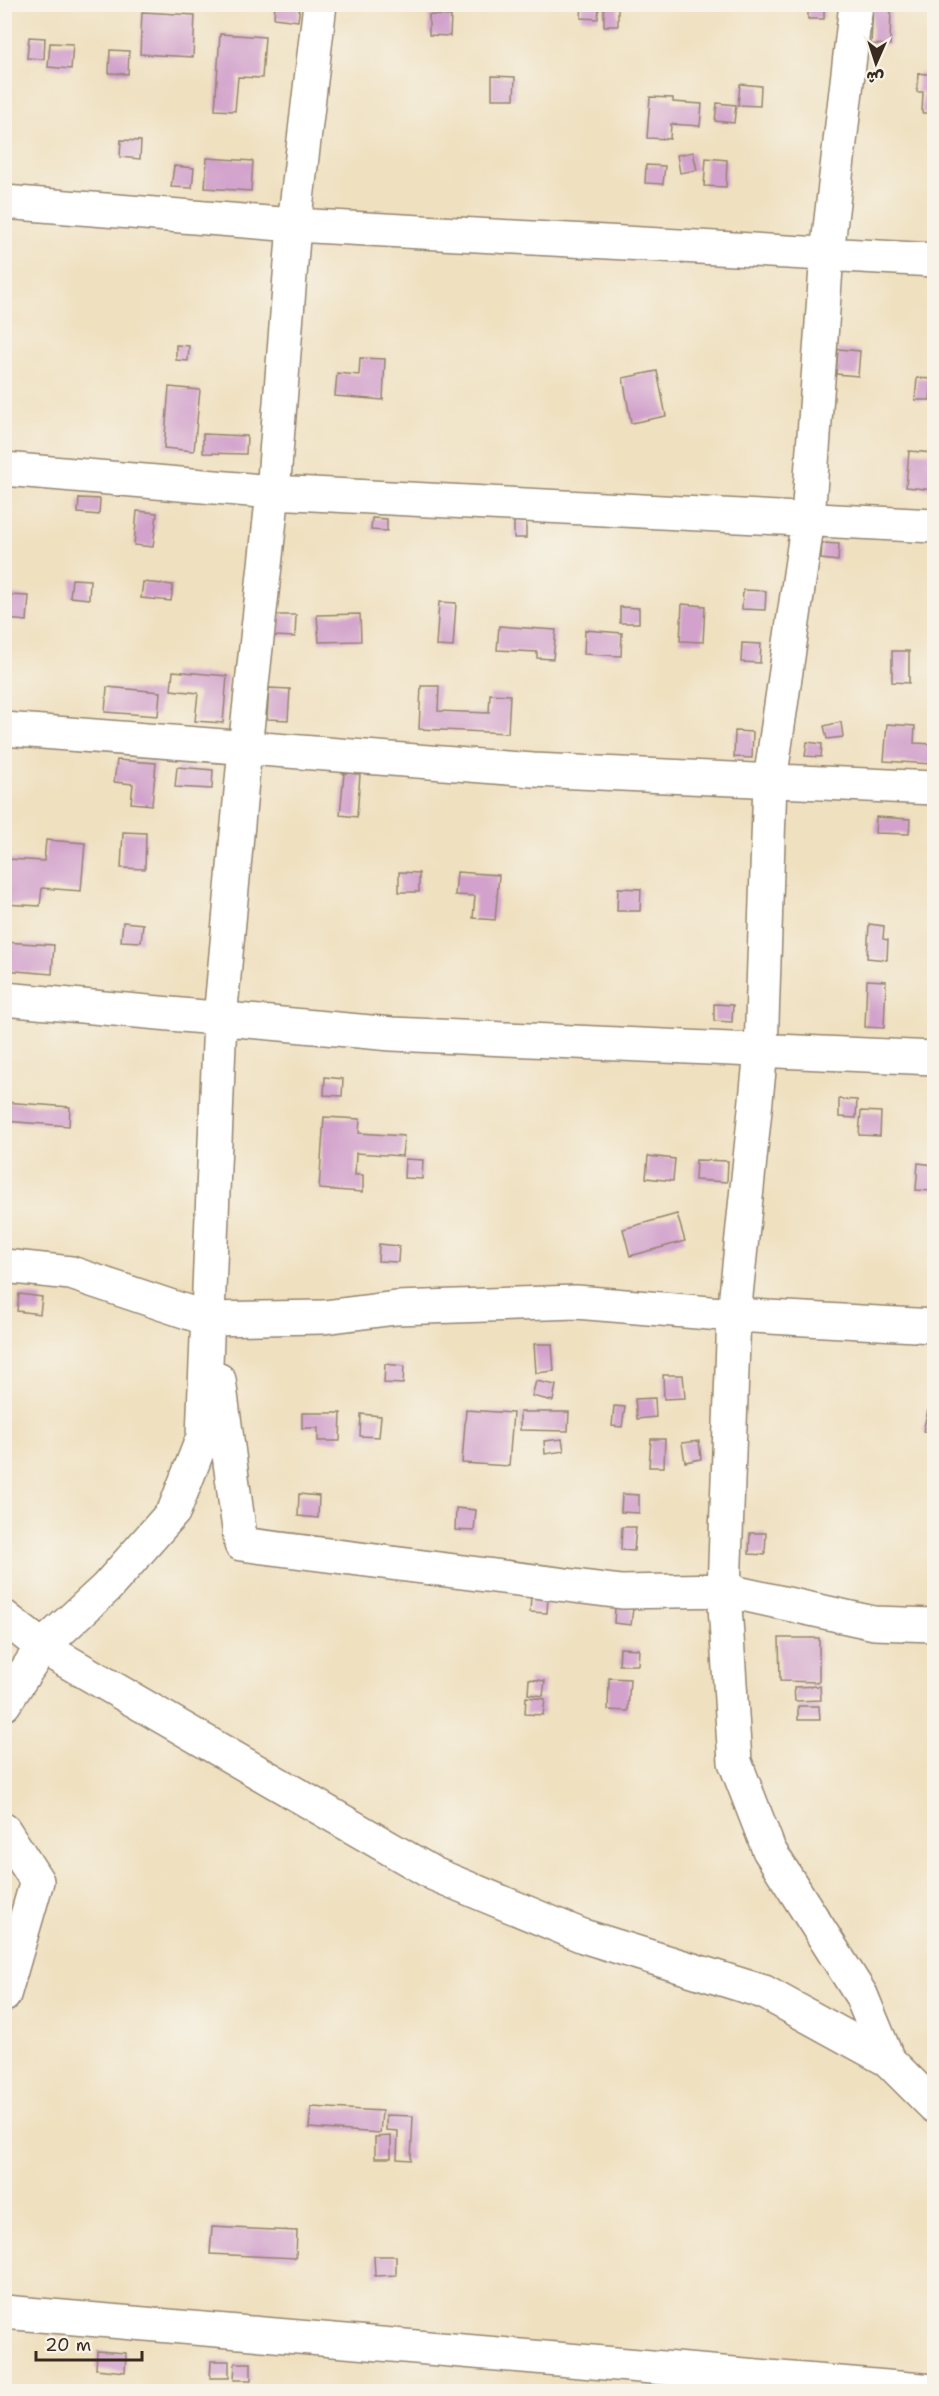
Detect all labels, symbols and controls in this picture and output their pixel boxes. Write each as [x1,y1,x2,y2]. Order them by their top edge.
north arrow [846,33,906,93]
text: ش [866,67,885,88]
scale bar [36,2324,142,2362]
text: 20 m [45,2333,91,2357]

